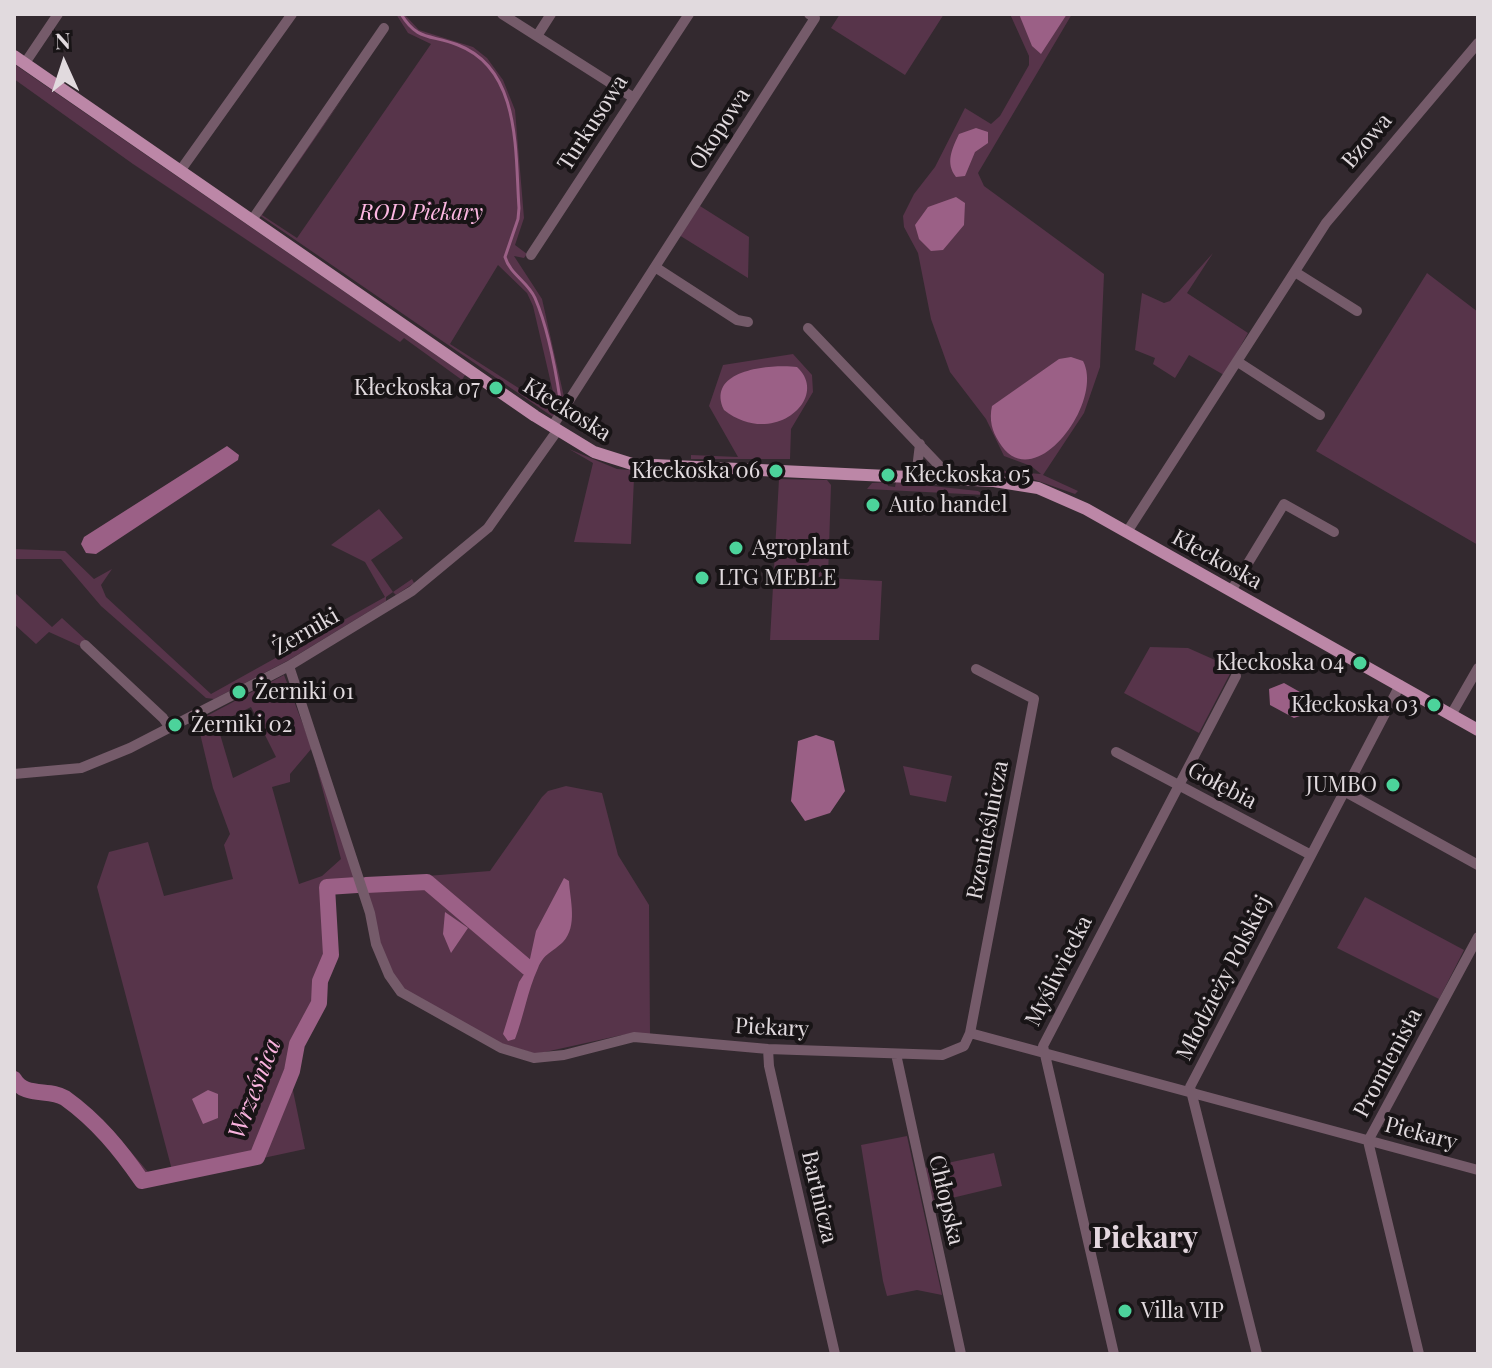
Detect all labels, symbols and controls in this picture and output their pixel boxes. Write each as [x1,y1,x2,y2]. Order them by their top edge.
north arrow [24,24,104,104]
text: N [54,25,71,55]
street label: Turkusowa [552,70,634,176]
street label: Okopowa [684,83,756,175]
street label: Bzowa [1336,108,1398,174]
park label: ROD Piekary [359,200,483,226]
street label: Kłeckoska [518,373,616,447]
place label: Kłeckoska 07 [354,375,480,401]
marker: Kłeckoska 07 [487,379,505,397]
place label: Kłeckoska 06 [631,458,760,484]
marker: Kłeckoska 06 [767,462,785,480]
place label: Kłeckoska 05 [904,462,1030,488]
marker: Kłeckoska 05 [879,466,897,484]
place label: Auto handel [889,492,1008,518]
marker: Auto handel [864,496,882,514]
street label: Kłeckoska [1168,525,1266,595]
place label: Agroplant [752,535,850,561]
marker: Agroplant [727,539,745,557]
place label: LTG MEBLE [718,565,836,591]
marker: LTG MEBLE [693,569,711,587]
street label: Żerniki [268,603,344,661]
place label: Kłeckoska 04 [1216,650,1344,676]
marker: Kłeckoska 04 [1351,654,1369,672]
place label: Żerniki 01 [255,679,354,705]
marker: Żerniki 01 [230,683,248,701]
place label: Kłeckoska 03 [1291,692,1418,718]
marker: Kłeckoska 03 [1425,696,1443,714]
place label: Żerniki 02 [191,712,292,738]
marker: Żerniki 02 [166,716,184,734]
street label: Gołębia [1183,757,1261,815]
street label: Rzemieślnicza [962,758,1014,902]
place label: JUMBO [1306,772,1377,798]
marker: JUMBO [1384,776,1402,794]
street label: Młodzieży Polskiej [1171,891,1277,1065]
street label: Myśliwiecka [1020,911,1098,1031]
street label: Promienista [1348,1004,1428,1122]
street label: Piekary [734,1013,810,1043]
water label: Wrześnica [223,1035,287,1143]
street label: Piekary [1382,1112,1460,1156]
street label: Bartnicza [796,1148,842,1246]
street label: Chłopska [923,1152,969,1248]
district label: Piekary [1092,1221,1198,1257]
place label: Villa VIP [1141,1298,1224,1324]
marker: Villa VIP [1116,1302,1134,1320]

